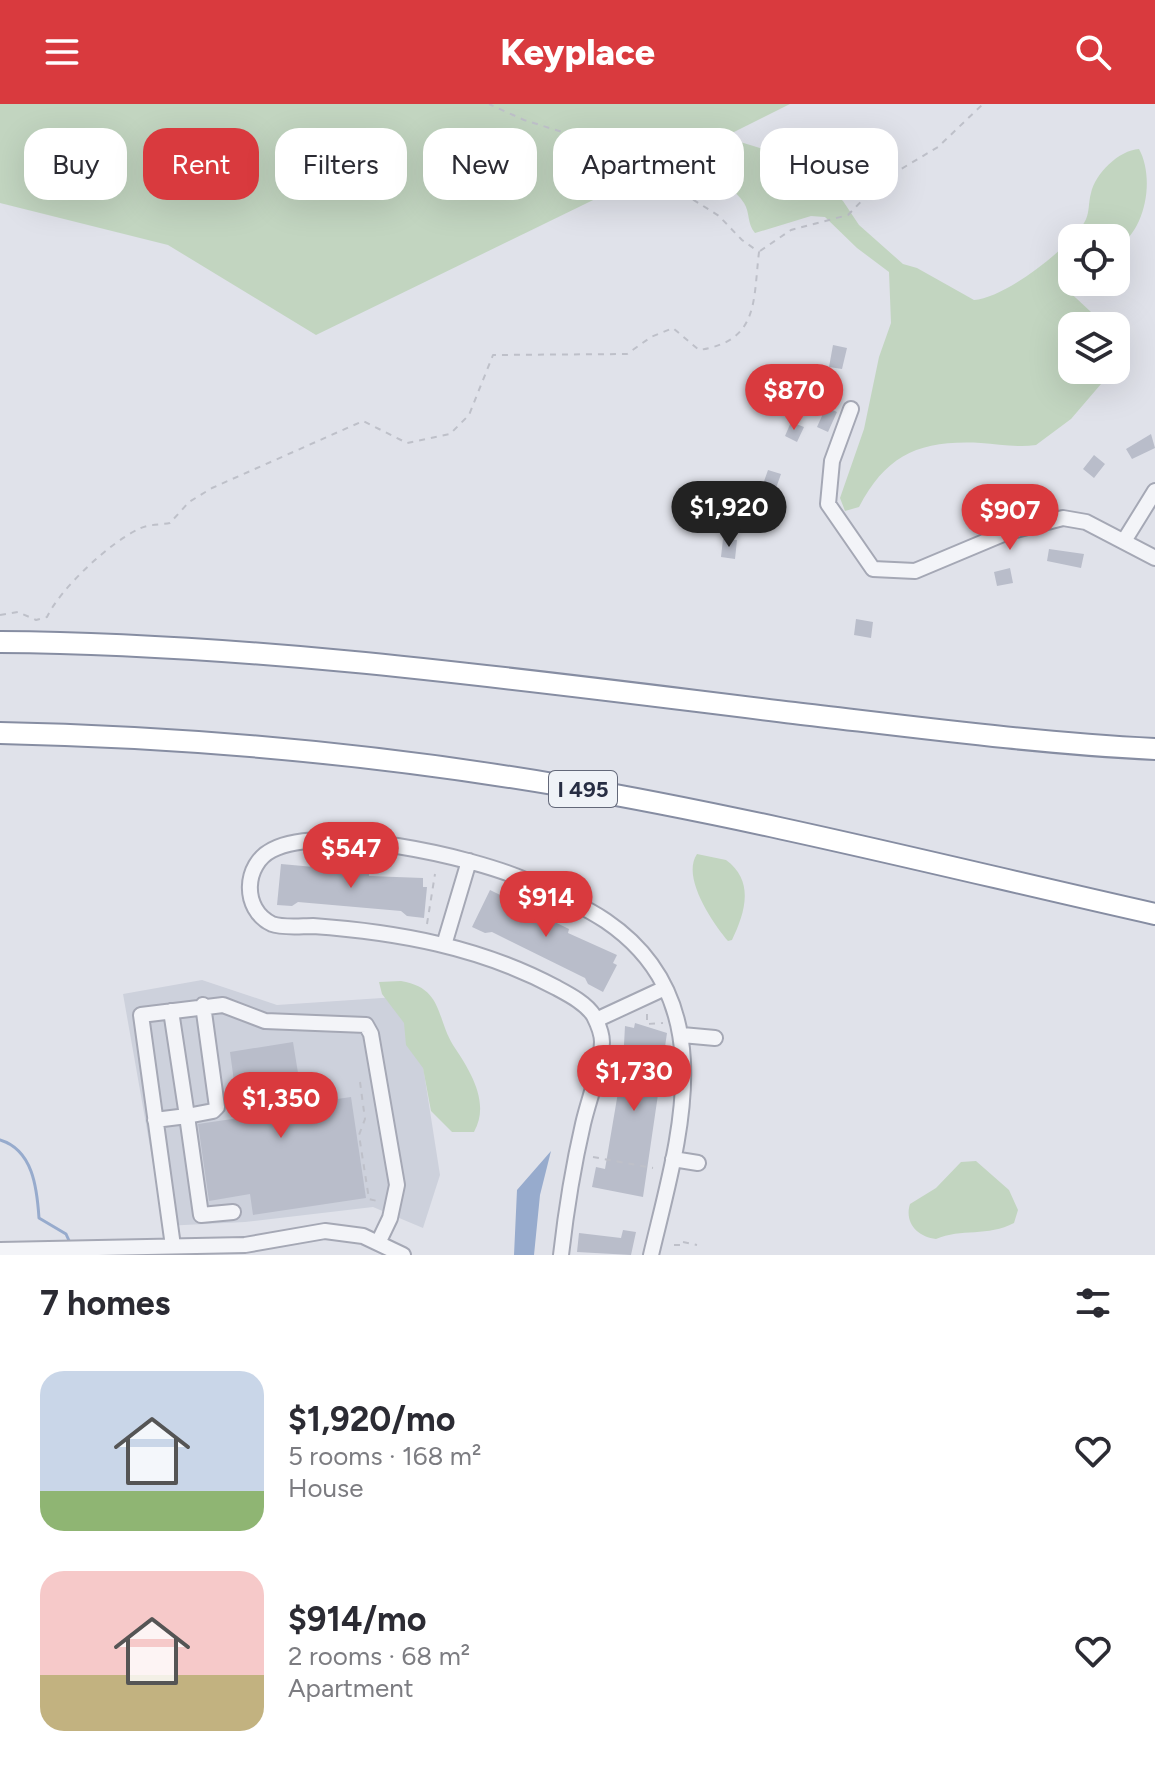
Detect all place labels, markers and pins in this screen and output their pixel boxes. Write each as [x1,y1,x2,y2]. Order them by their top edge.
pin: $870 [747,364,841,432]
pin: $1,920 [664,481,794,549]
pin: $907 [963,484,1057,552]
pin: $547 [304,822,398,890]
pin: $914 [499,871,593,939]
pin: $1,730 [569,1045,699,1113]
pin: $1,350 [216,1072,346,1140]

